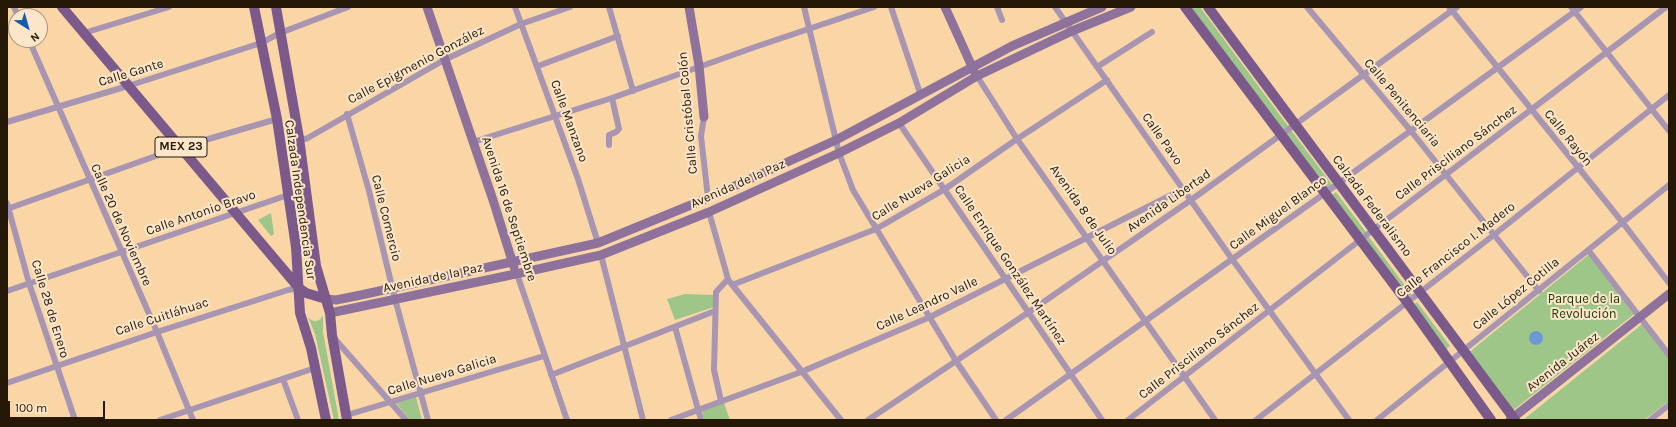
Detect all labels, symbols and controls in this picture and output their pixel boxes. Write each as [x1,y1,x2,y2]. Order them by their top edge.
north arrow [8,8,48,48]
street label: Calle Epigmenio González [345,22,487,108]
text: N [28,30,42,45]
street label: Calle Cristóbal Colón [675,51,701,175]
street label: Calle Gante [97,56,165,90]
street label: Calle Penitenciaria [1360,56,1444,150]
street label: Calle Manzano [547,78,591,164]
street label: Calle Prisciliano Sánchez [1392,102,1520,204]
street label: Calle Rayón [1540,107,1596,169]
street label: Calle Pavo [1138,110,1186,168]
street label: Calzada Independencia Sur [281,119,319,281]
street label: Avenida 16 de Septiembre [478,135,540,283]
road number: MEX 23 [155,137,207,157]
street label: Calle Nueva Galicia [869,151,973,225]
street label: Calzada Federalismo [1329,152,1415,260]
street label: Avenida de la Paz [688,156,788,212]
street label: Calle 20 de Noviembre [87,161,155,289]
street label: Avenida 8 de Julio [1046,162,1120,258]
street label: Avenida Libertad [1124,166,1214,236]
street label: Calle Comercio [368,173,404,263]
street label: Calle Miguel Blanco [1226,173,1330,253]
street label: Calle Enrique González Martínez [951,182,1069,348]
street label: Calle Antonio Bravo [144,187,258,239]
street label: Calle Francisco I. Madero [1394,199,1518,301]
street label: Calle López Cotilla [1469,254,1563,334]
street label: Calle 28 de Enero [28,258,72,360]
street label: Avenida de la Paz [382,260,484,296]
street label: Calle Leandro Valle [874,274,980,334]
park label: Parque de la Revolución [1548,291,1620,322]
street label: Calle Cuitláhuac [113,295,211,339]
street label: Calle Prisciliano Sánchez [1136,299,1262,403]
street label: Avenida Juárez [1524,329,1602,395]
street label: Calle Nueva Galicia [386,351,498,399]
scale bar [10,393,107,419]
text: 100 m [15,401,47,415]

